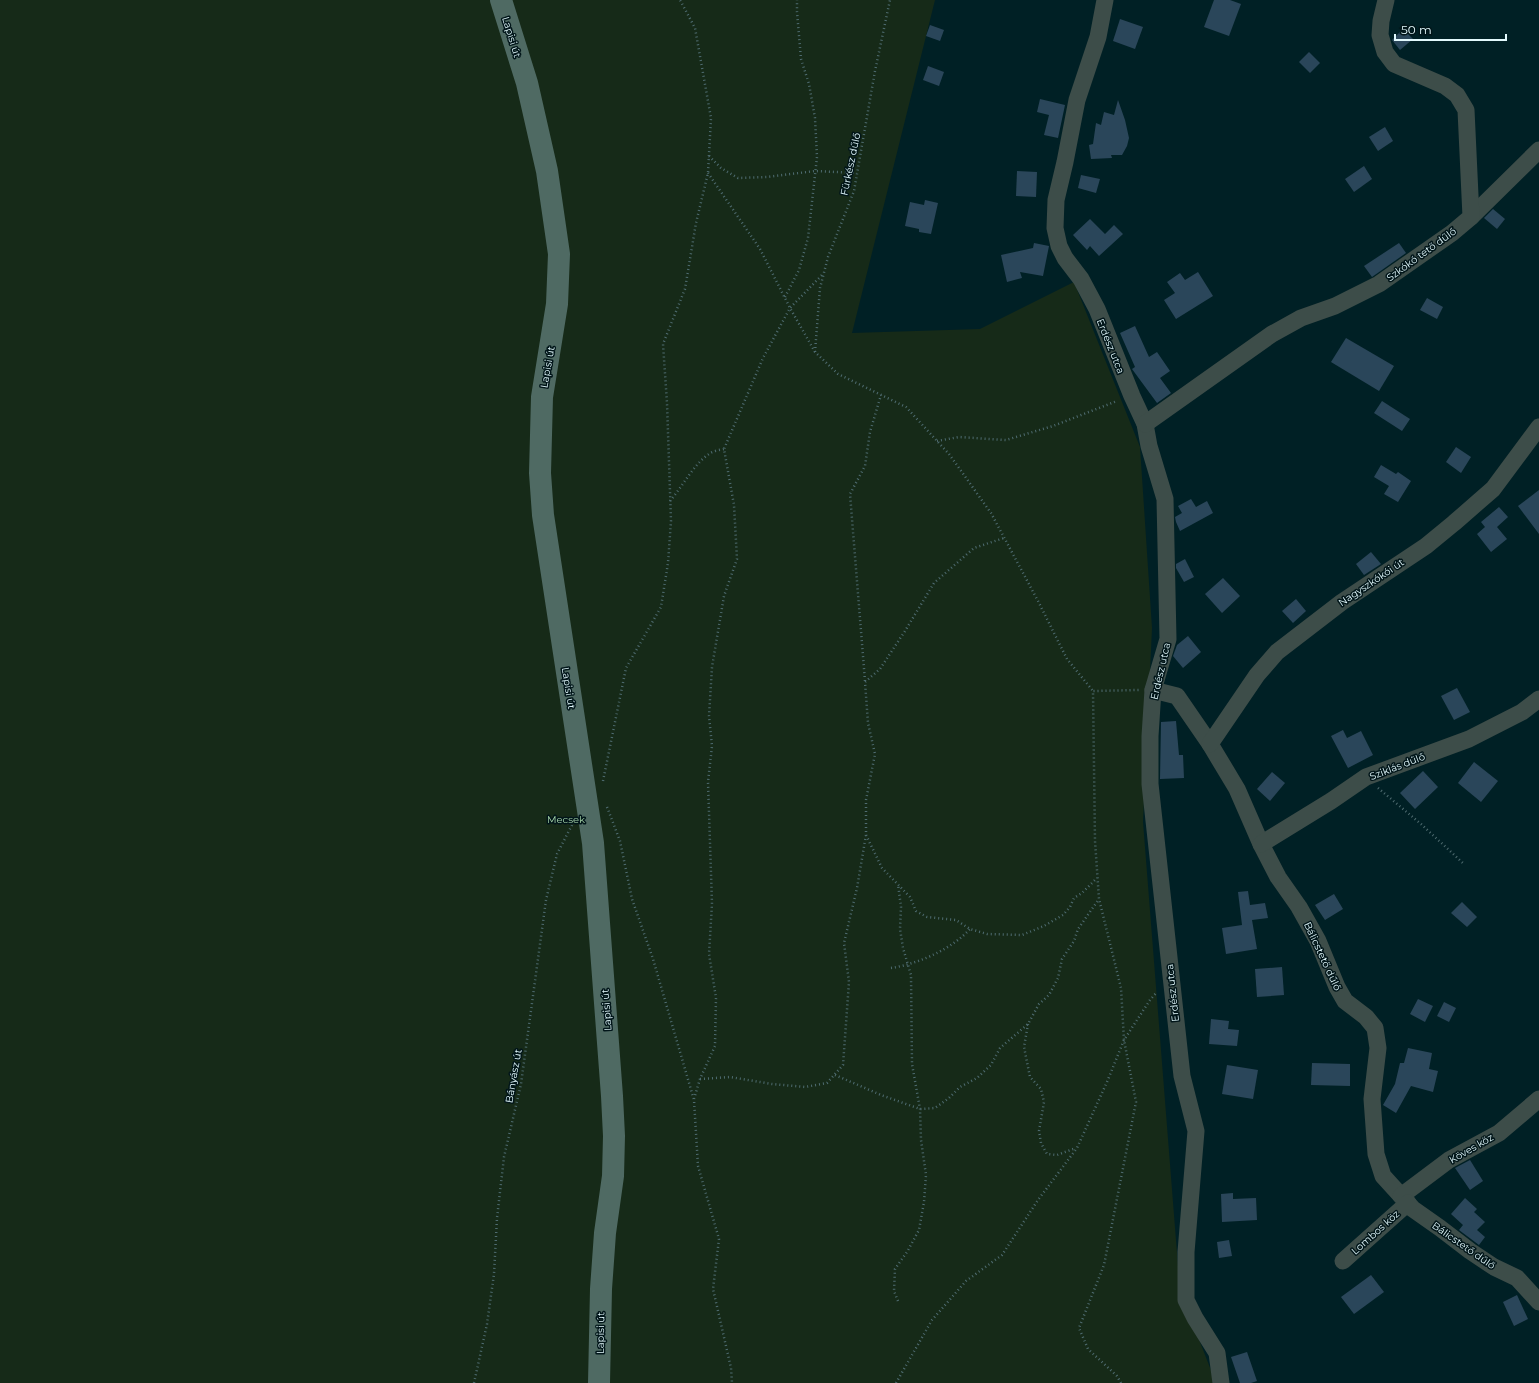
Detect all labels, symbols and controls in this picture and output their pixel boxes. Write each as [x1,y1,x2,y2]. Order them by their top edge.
street label: Lapisi út [499,15,524,59]
scale bar [1395,16,1506,42]
text: 50 m [1401,22,1432,37]
street label: Fürkész dűlő [838,132,863,197]
street label: Szkókó tető dűlő [1384,225,1459,284]
street label: Erdész utca [1094,317,1127,376]
street label: Lapisi út [537,345,558,389]
street label: Nagyszkókói út [1336,556,1407,609]
street label: Erdész utca [1148,641,1173,701]
street label: Lapisi út [559,666,578,710]
street label: Sziklás dűlő [1368,750,1427,783]
park label: Mecsek [547,813,585,826]
street label: Bálicstető dűlő [1301,920,1344,993]
street label: Erdész utca [1163,963,1182,1023]
street label: Lapisi út [599,988,614,1031]
street label: Bányász út [502,1048,525,1104]
street label: Köves köz [1447,1131,1496,1166]
street label: Lombos köz [1349,1207,1402,1257]
street label: Bálicstető dűlő [1429,1219,1498,1272]
street label: Lapisi út [594,1312,607,1354]

